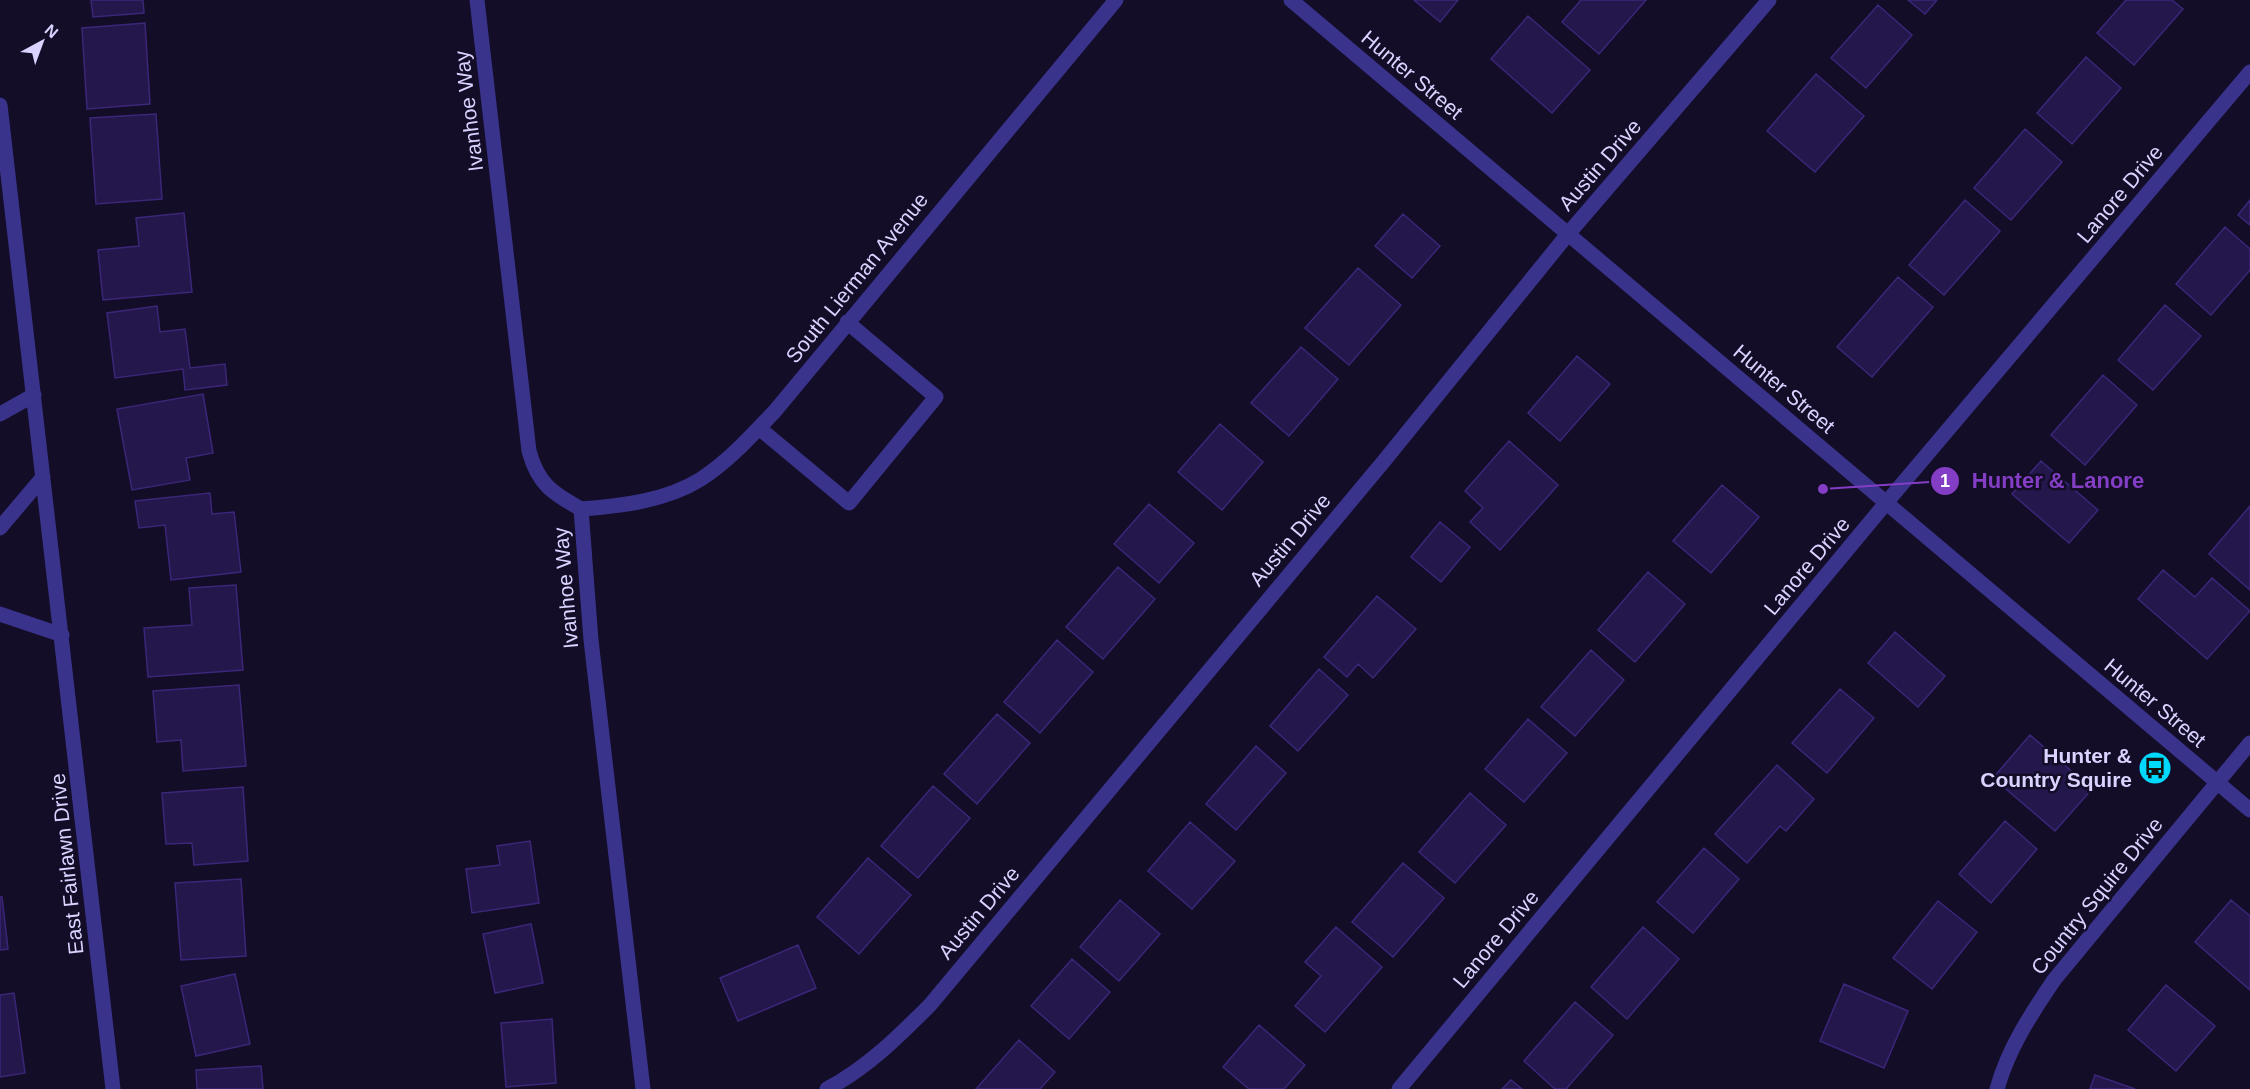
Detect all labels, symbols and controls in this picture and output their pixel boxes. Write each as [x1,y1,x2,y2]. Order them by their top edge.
north arrow [12,12,72,72]
text: N [42,21,61,41]
street label: Hunter Street [1357,26,1468,124]
street label: Ivanhoe Way [450,49,487,173]
street label: Austin Drive [1554,114,1645,215]
street label: Lanore Drive [2072,140,2167,247]
street label: South Lierman Avenue [781,188,932,367]
street label: Hunter Street [1729,340,1840,438]
callout: Hunter & Lanore [1930,461,2156,501]
text: Hunter & Lanore [1972,468,2144,493]
text: 1 [1940,471,1950,491]
street label: Austin Drive [1244,489,1335,590]
street label: Lanore Drive [1759,512,1854,619]
street label: Ivanhoe Way [549,526,582,650]
street label: Hunter Street [2100,654,2211,752]
place label: Hunter & Country Squire [1980,744,2132,791]
bus stop icon: Hunter & Country Squire [2137,750,2173,786]
street label: East Fairlawn Drive [46,772,87,956]
street label: Country Squire Drive [2026,813,2167,979]
street label: Austin Drive [933,862,1024,963]
street label: Lanore Drive [1448,885,1543,992]

